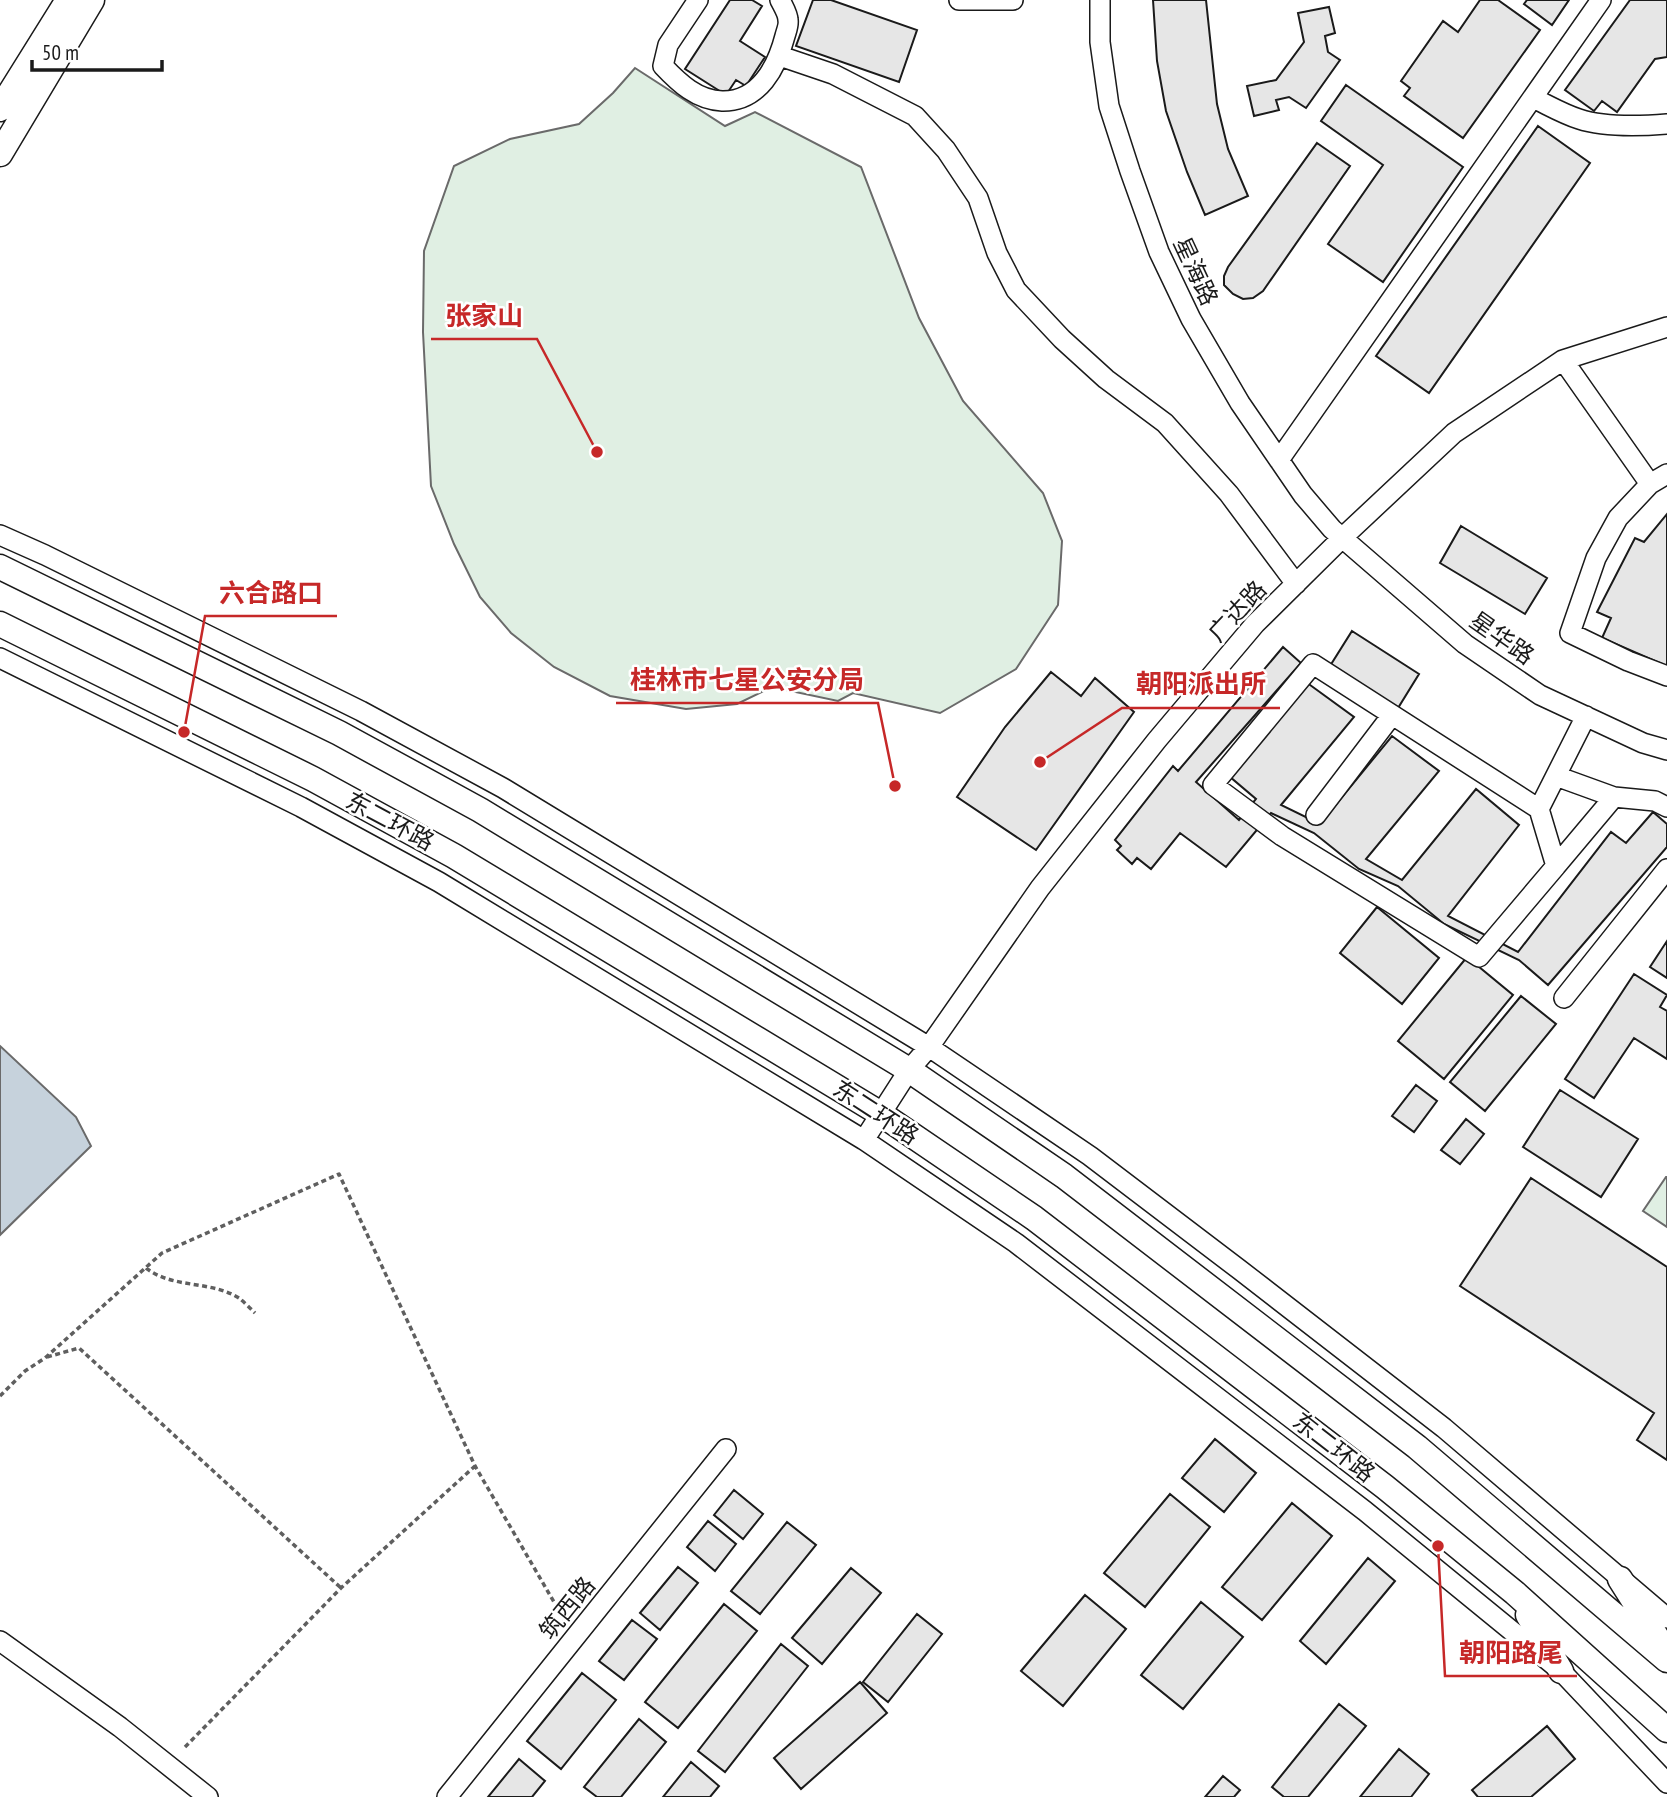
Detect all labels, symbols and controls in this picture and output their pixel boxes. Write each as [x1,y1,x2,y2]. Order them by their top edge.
scale bar [32,28,161,72]
text: 50 m [42,39,79,66]
street label: 星海路 [1167,232,1225,310]
callout: 张家山 [431,292,537,339]
text: 张家山 [445,299,523,332]
callout: 六合路口 [205,569,337,616]
street label: 广达路 [1201,574,1273,648]
text: 六合路口 [219,576,323,609]
street label: 星华路 [1464,605,1540,671]
callout: 桂林市七星公安分局 [616,656,878,703]
callout: 朝阳派出所 [1122,661,1280,708]
text: 桂林市七星公安分局 [630,663,864,696]
text: 朝阳派出所 [1136,667,1266,700]
street label: 东二环路 [340,785,440,857]
street label: 东二环路 [827,1073,925,1151]
street label: 东二环路 [1287,1405,1381,1489]
street label: 筑西路 [532,1570,602,1646]
callout: 朝阳路尾 [1445,1629,1577,1676]
text: 朝阳路尾 [1459,1636,1563,1669]

